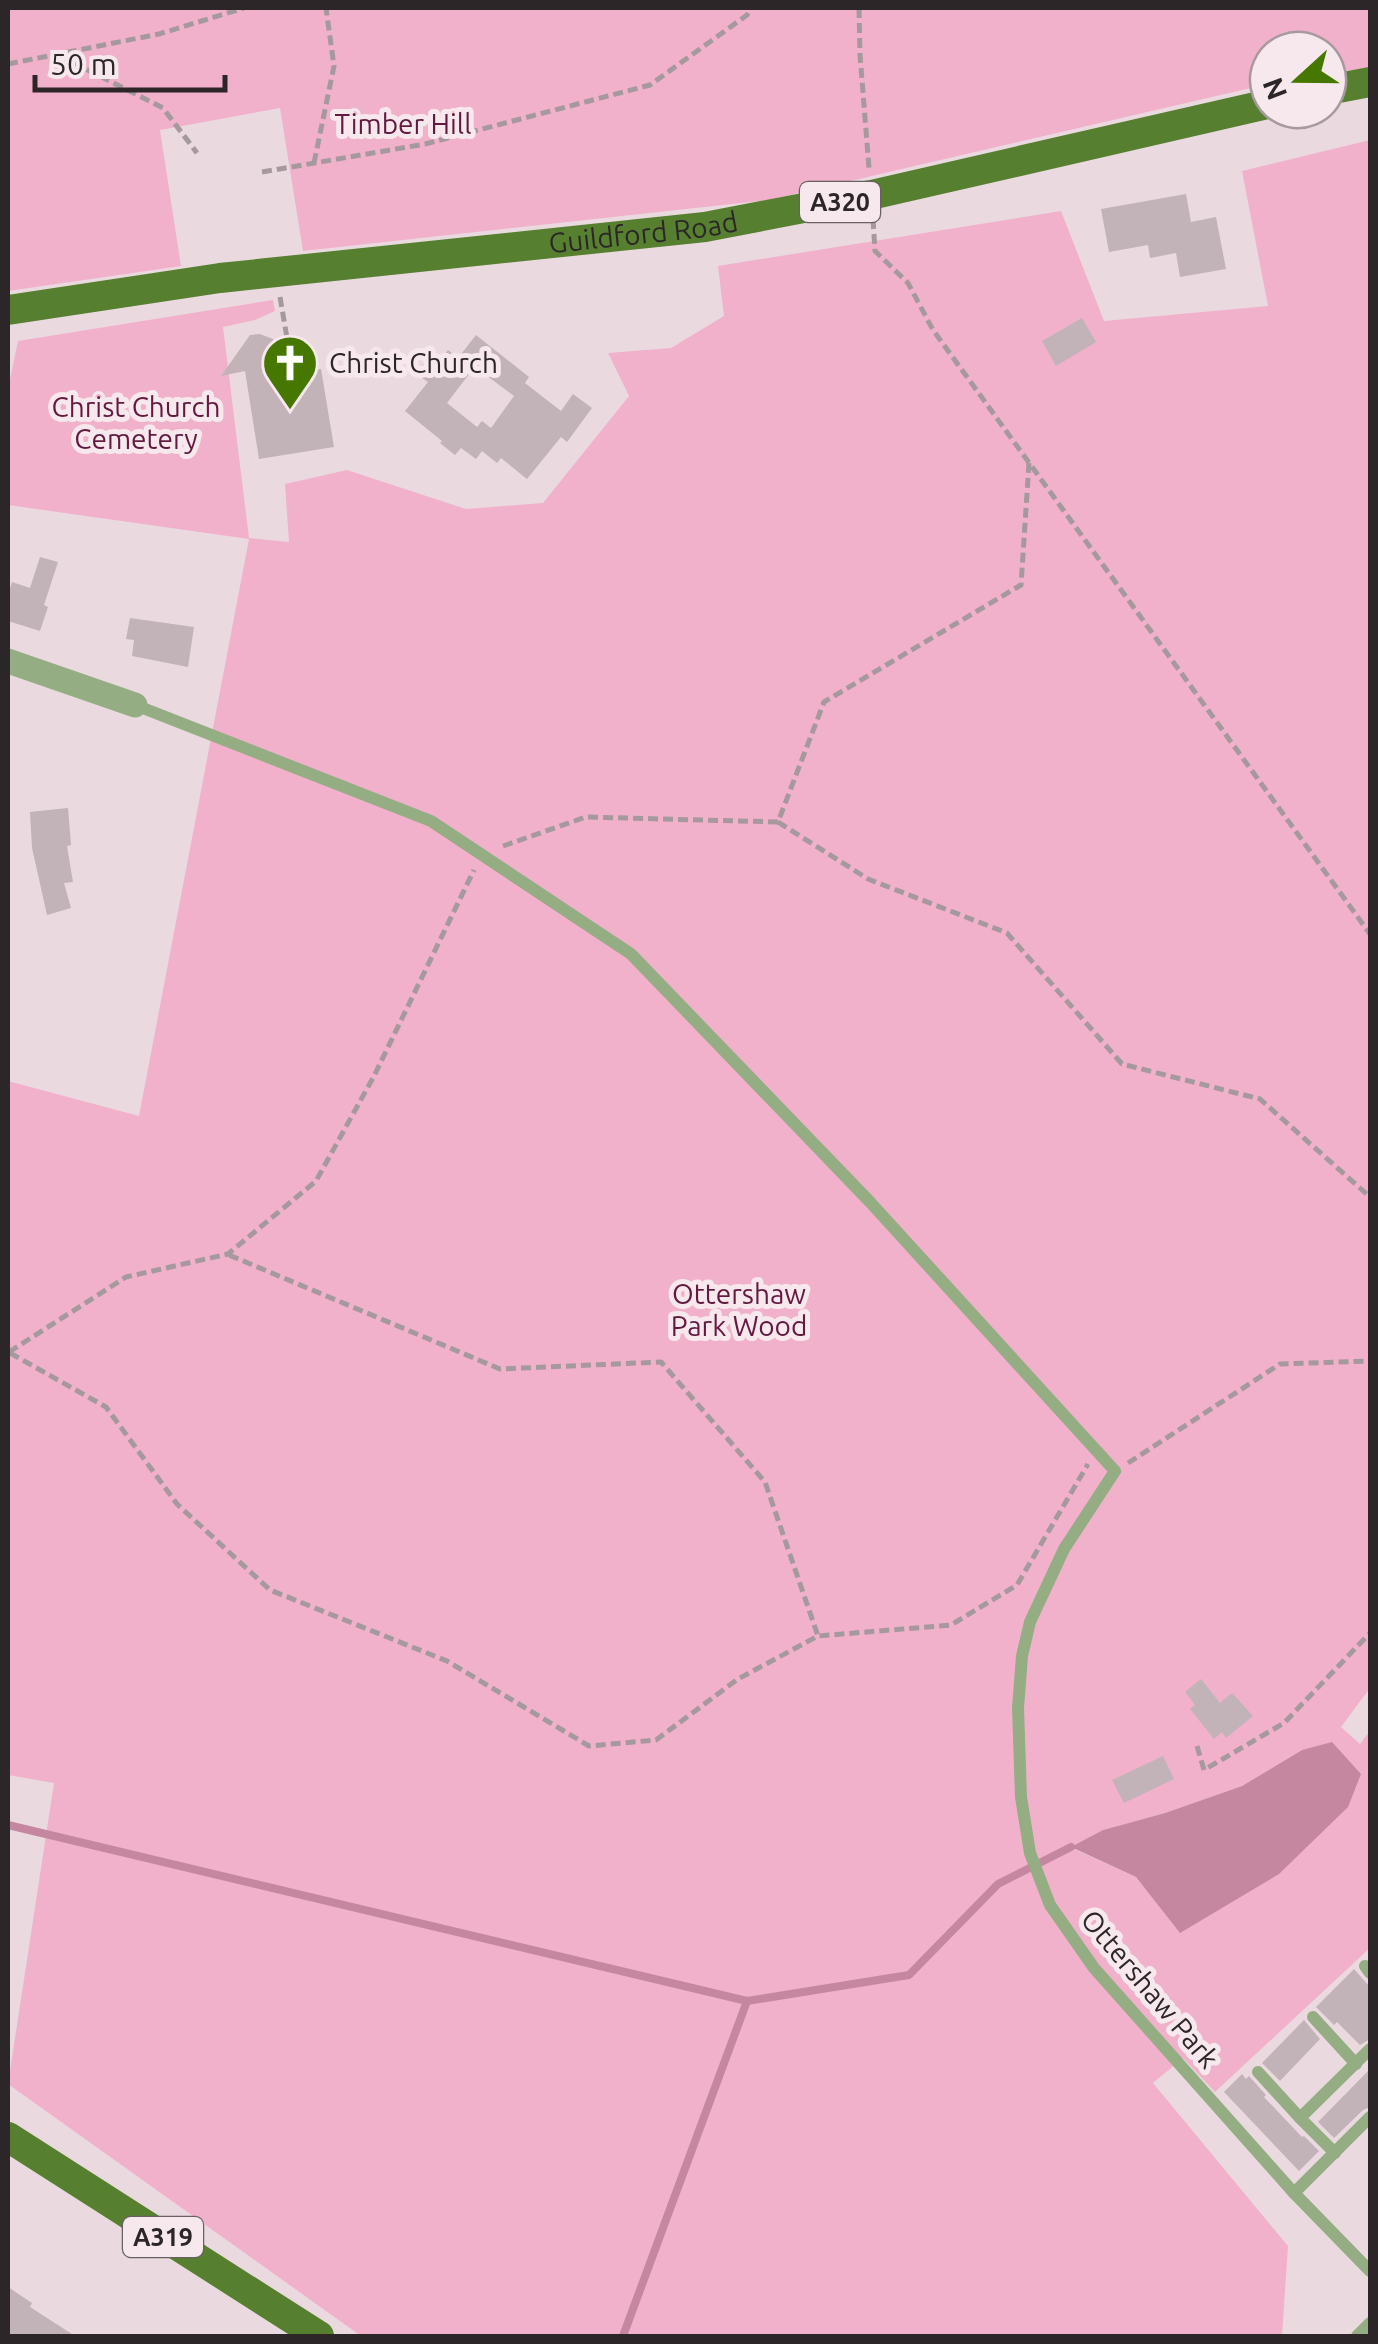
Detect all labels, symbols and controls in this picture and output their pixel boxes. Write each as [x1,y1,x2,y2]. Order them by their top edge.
scale bar [35,30,225,92]
north arrow [1248,30,1348,130]
text: 50 m [50,47,117,81]
text: N [1256,74,1292,104]
park label: Timber Hill [334,108,472,139]
road number: A320 [800,182,880,222]
street label: Guildford Road [547,205,740,258]
church icon: Christ Church [260,333,320,412]
place label: Christ Church [329,347,498,378]
park label: Christ Church Cemetery [52,391,220,454]
park label: Ottershaw Park Wood [671,1278,807,1341]
street label: Ottershaw Park [1076,1904,1225,2074]
road number: A319 [123,2217,203,2257]

